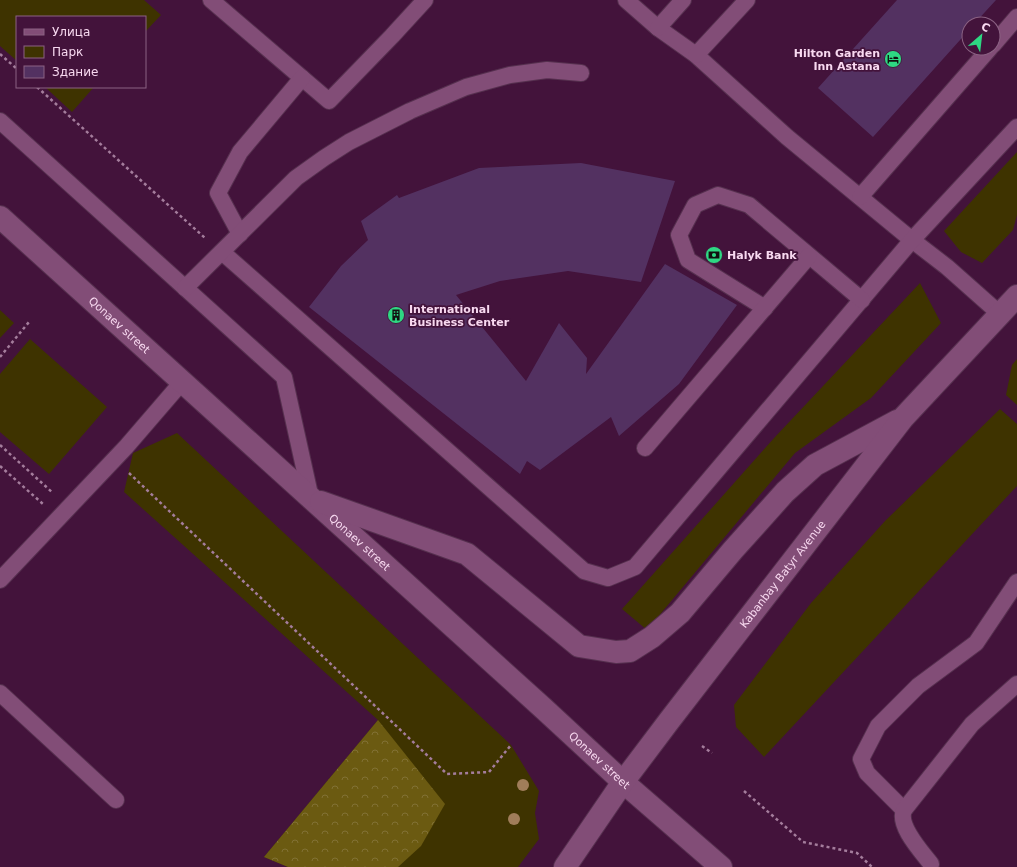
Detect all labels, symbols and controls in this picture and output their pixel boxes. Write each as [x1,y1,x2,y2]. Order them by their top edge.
legend [16,16,146,88]
north arrow [961,16,1001,56]
text: С [979,20,992,35]
text: Улица [52,25,90,39]
text: Парк [52,45,83,59]
place label: Hilton Garden Inn Astana [794,47,880,73]
hotel icon: Hilton Garden Inn Astana [883,49,903,69]
text: Здание [52,65,98,79]
bank icon: Halyk Bank [704,245,724,265]
place label: Halyk Bank [727,249,797,262]
street label: Qonaev street [86,294,153,356]
place label: International Business Center [409,303,510,329]
building icon: International Business Center [386,305,406,325]
street label: Qonaev street [326,511,394,574]
street label: Kabanbay Batyr Avenue [737,518,828,630]
street label: Qonaev street [566,729,633,792]

